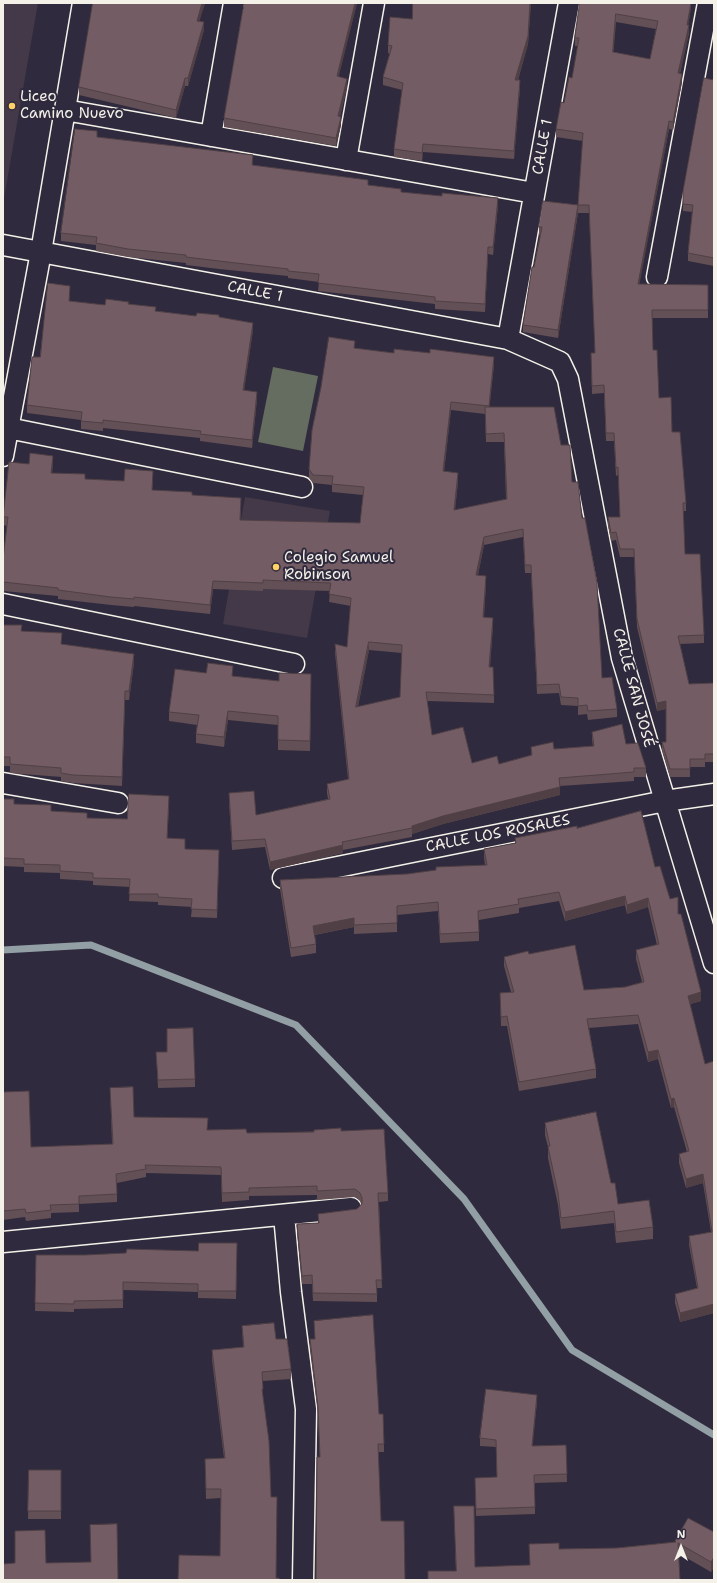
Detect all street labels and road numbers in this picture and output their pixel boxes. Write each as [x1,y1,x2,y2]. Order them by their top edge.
street label: CALLE 1 [529,118,557,176]
street label: CALLE 1 [226,278,284,306]
street label: CALLE SAN JOSÉ [608,626,658,750]
street label: CALLE LOS ROSALES [424,811,572,857]

